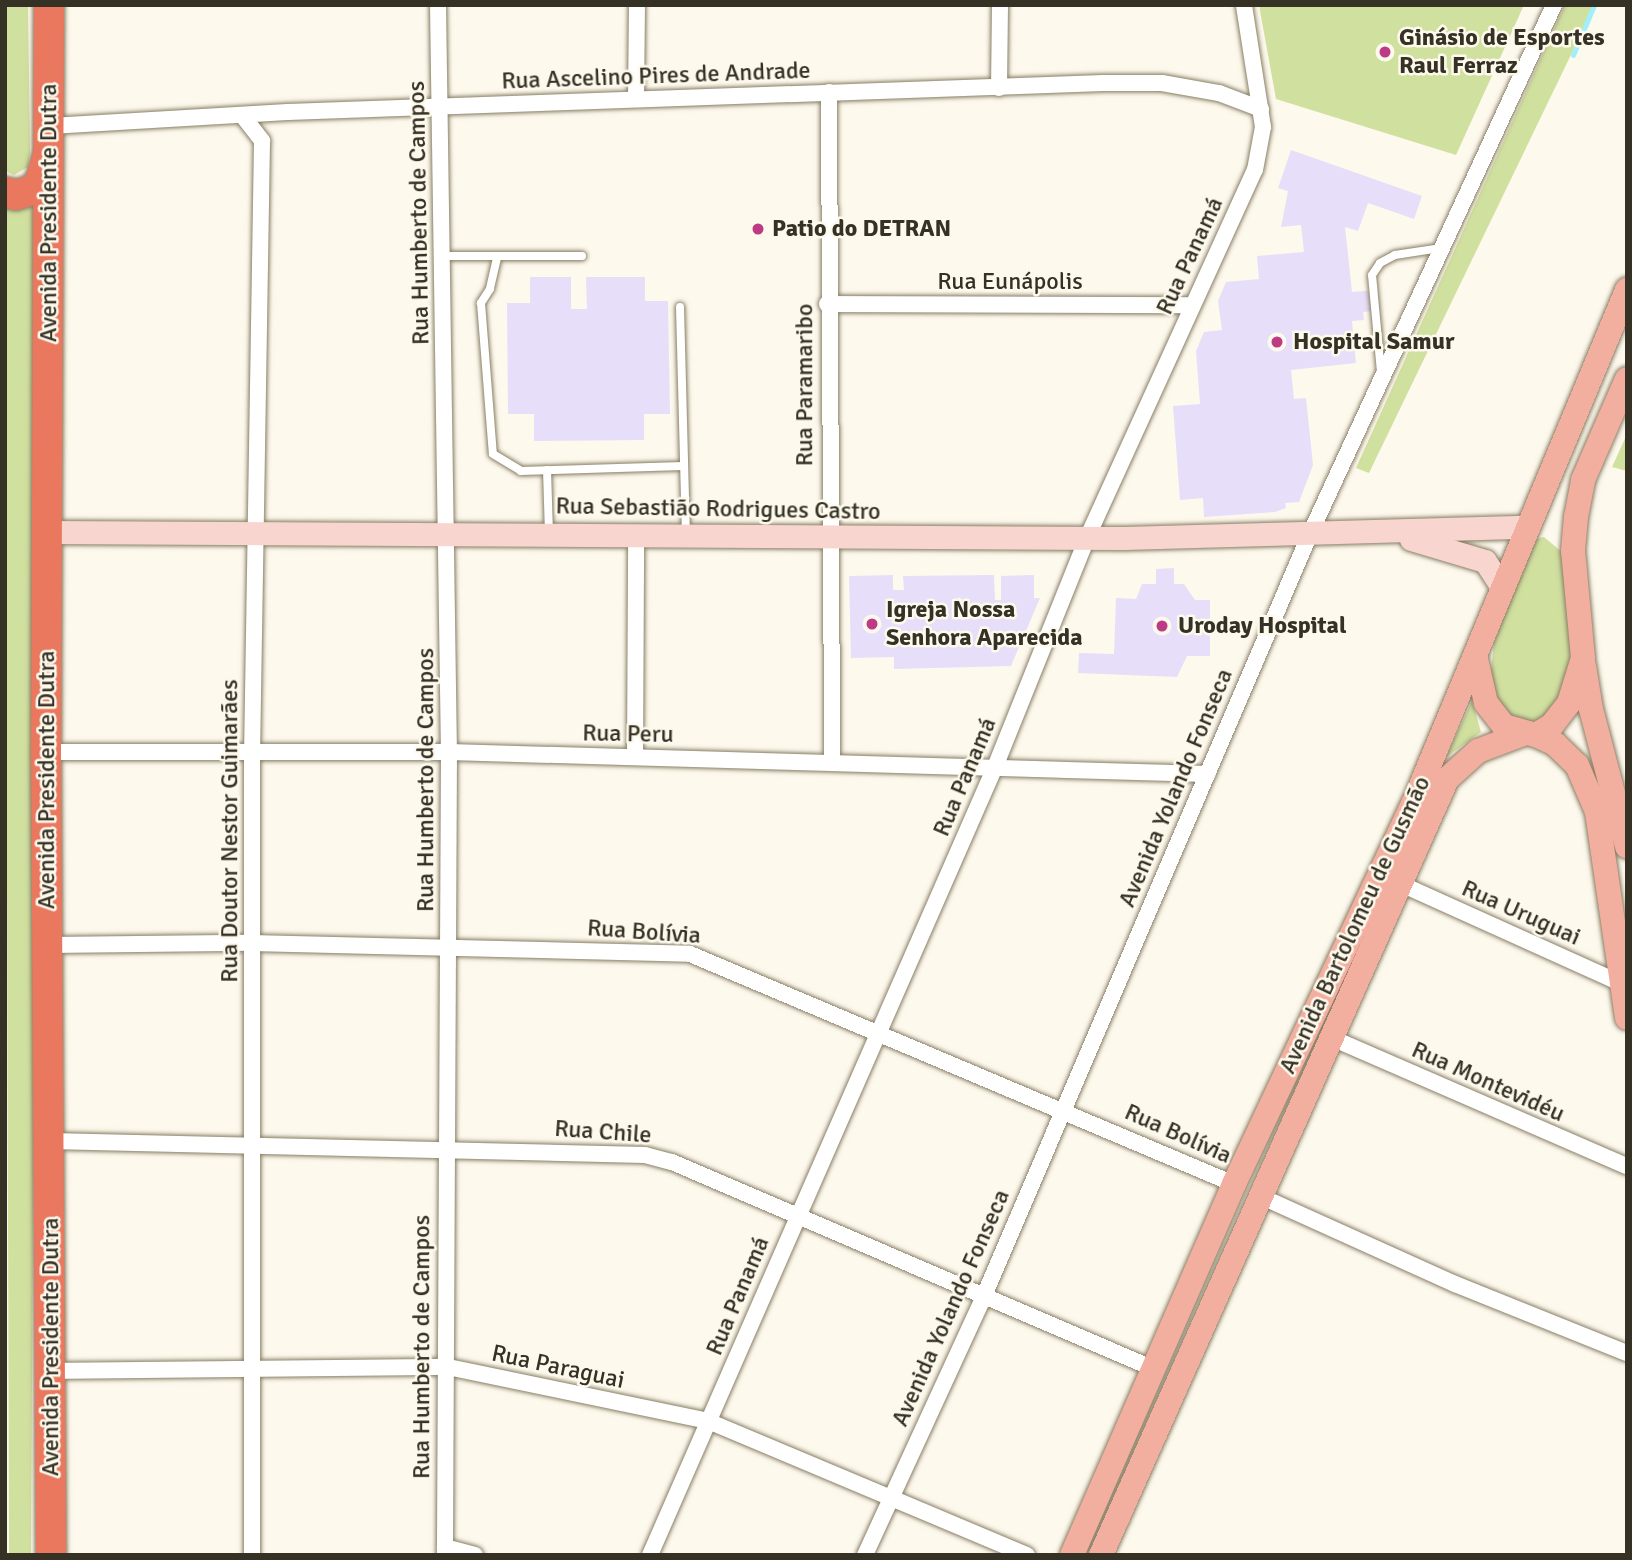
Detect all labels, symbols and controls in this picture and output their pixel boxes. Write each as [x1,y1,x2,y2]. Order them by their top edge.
place label: Ginásio de Esportes Raul Ferraz [1399,24,1605,80]
marker: Ginásio de Esportes Raul Ferraz [1377,44,1393,60]
street label: Rua Ascelino Pires de Andrade [501,56,811,96]
street label: Rua Humberto de Campos [402,81,436,345]
street label: Avenida Presidente Dutra [35,84,63,342]
street label: Rua Panamá [1150,193,1230,319]
place label: Patio do DETRAN [772,215,951,243]
marker: Patio do DETRAN [750,221,766,237]
street label: Rua Eunápolis [937,268,1083,296]
street label: Rua Paramaribo [791,304,819,466]
place label: Hospital Samur [1293,328,1454,356]
marker: Hospital Samur [1267,332,1287,352]
street label: Rua Sebastião Rodrigues Castro [555,492,881,526]
place label: Igreja Nossa Senhora Aparecida [886,596,1083,652]
place label: Uroday Hospital [1178,612,1346,640]
marker: Igreja Nossa Senhora Aparecida [864,616,880,632]
marker: Uroday Hospital [1152,616,1172,636]
street label: Rua Humberto de Campos [412,648,440,912]
street label: Avenida Presidente Dutra [33,651,61,909]
street label: Avenida Yolando Fonseca [1113,665,1239,911]
street label: Rua Doutor Nestor Guimarães [216,679,244,983]
street label: Rua Panamá [927,713,1003,841]
street label: Rua Peru [582,719,674,749]
street label: Avenida Bartolomeu de Gusmão [1273,772,1437,1078]
street label: Rua Uruguai [1457,874,1585,952]
street label: Rua Bolívia [586,914,702,950]
street label: Rua Montevidéu [1407,1035,1569,1129]
street label: Rua Bolívia [1120,1098,1236,1170]
street label: Rua Chile [553,1114,653,1150]
street label: Avenida Yolando Fonseca [886,1185,1016,1431]
street label: Rua Humberto de Campos [408,1215,436,1479]
street label: Avenida Presidente Dutra [37,1218,65,1476]
street label: Rua Panamá [700,1232,776,1360]
street label: Rua Paraguai [489,1339,627,1395]

